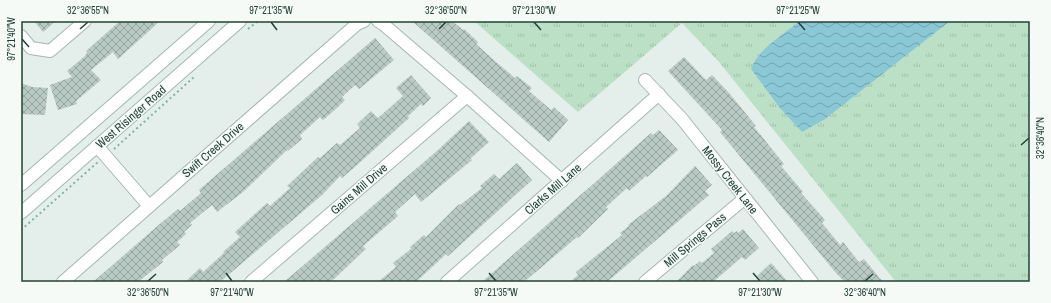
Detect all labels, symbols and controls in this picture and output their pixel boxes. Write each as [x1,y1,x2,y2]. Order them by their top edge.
text: 32°36'55"N [67,4,109,17]
text: 97°21'35"W [249,4,293,17]
text: 32°36'50"N [425,4,467,17]
text: 97°21'30"W [512,4,556,17]
text: 97°21'25"W [776,4,820,17]
text: 97°21'40"W [5,17,18,61]
street label: West Risinger Road [92,82,170,152]
text: 32°36'40"N [1034,117,1047,159]
street label: Swift Creek Drive [179,119,247,181]
street label: Mossy Creek Lane [698,143,762,217]
street label: Gains Mill Drive [327,160,391,218]
street label: Clarks Mill Lane [521,160,585,218]
street label: Mill Springs Pass [661,209,730,271]
text: 32°36'50"N [127,286,169,299]
text: 97°21'40"W [210,286,254,299]
text: 97°21'35"W [474,286,518,299]
text: 97°21'30"W [738,286,782,299]
text: 32°36'40"N [844,286,886,299]

